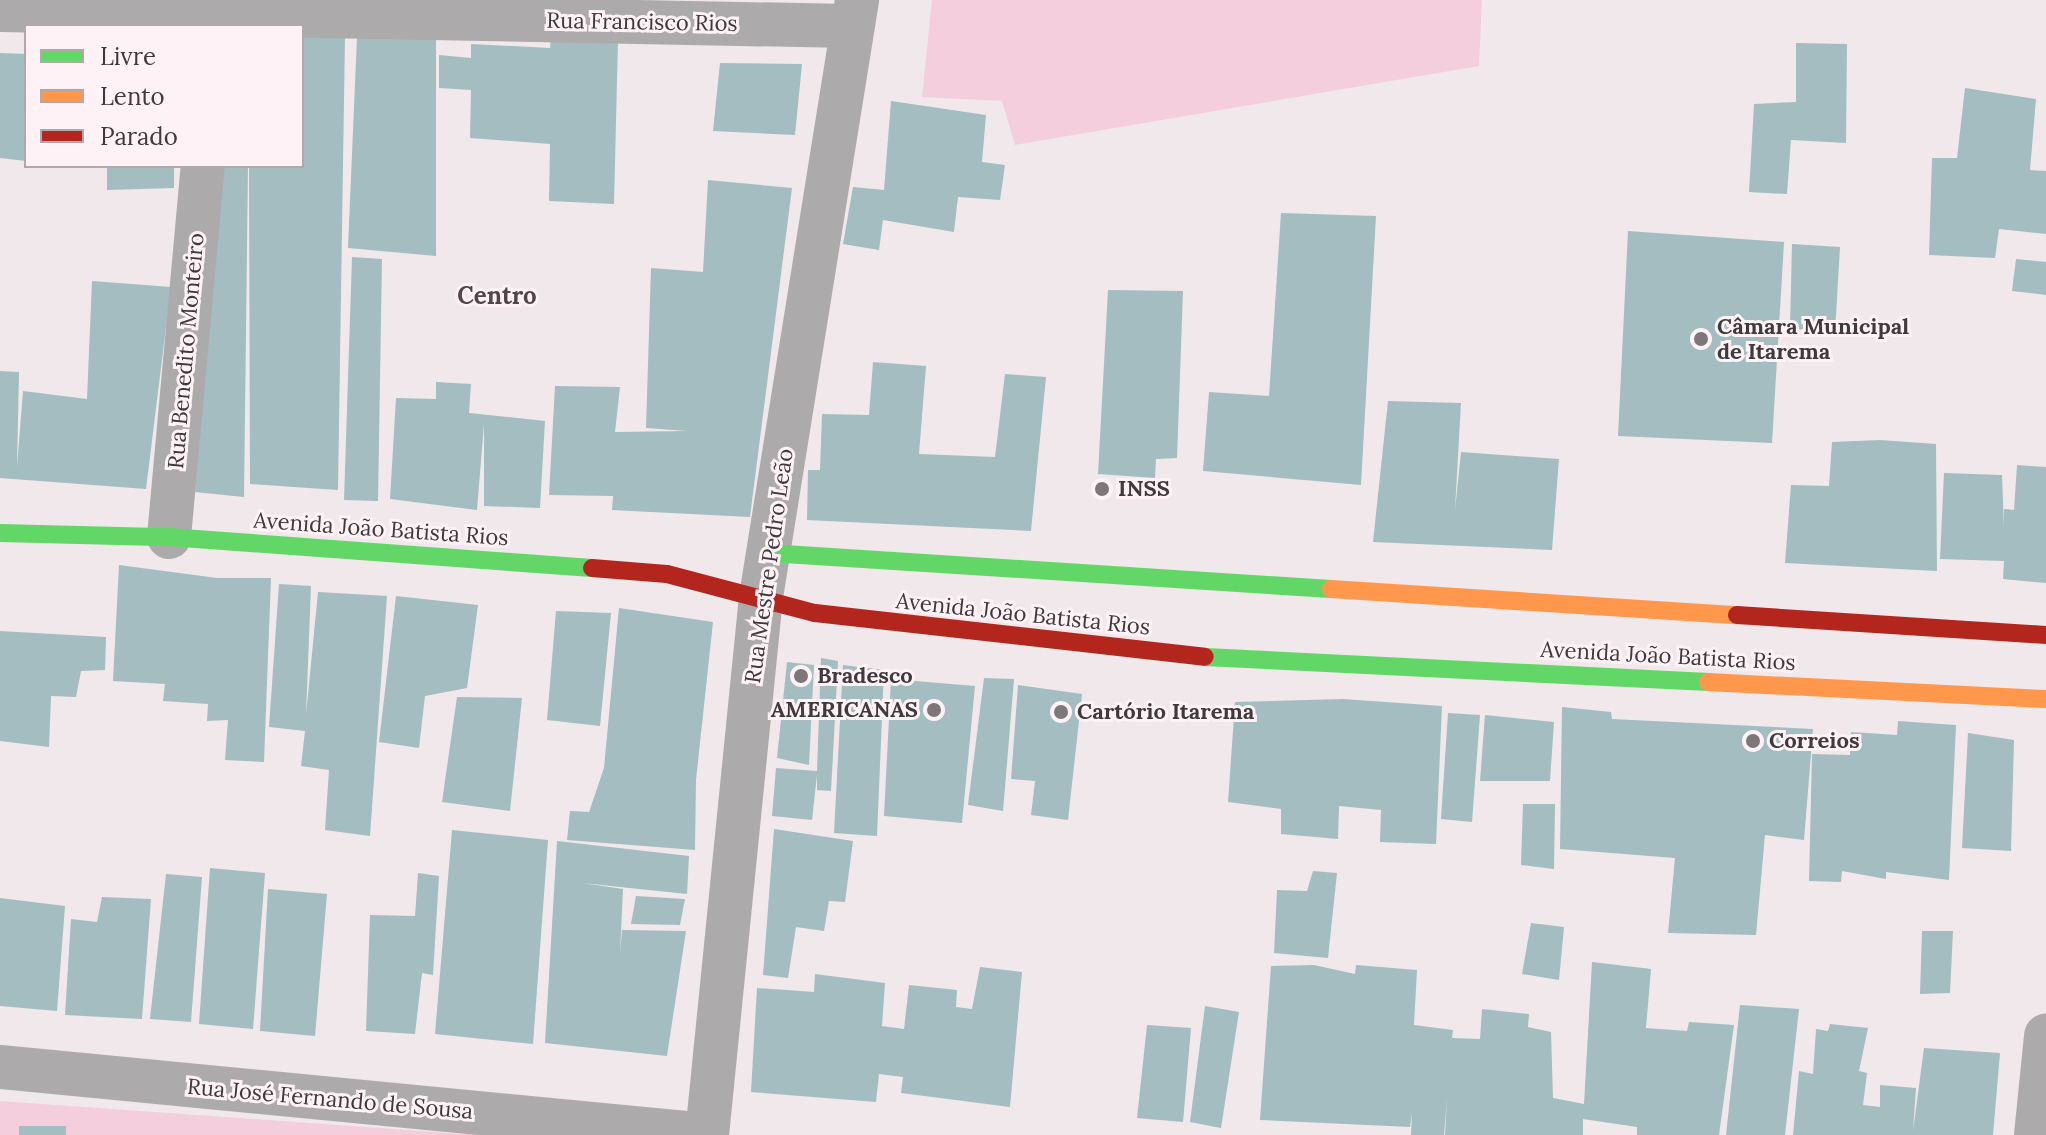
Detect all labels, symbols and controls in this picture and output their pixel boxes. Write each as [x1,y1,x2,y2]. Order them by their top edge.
street label: Rua Francisco Rios [546,7,738,37]
legend [24,24,304,168]
text: Livre [100,41,156,72]
text: Lento [100,81,165,112]
text: Parado [100,121,178,152]
street label: Rua Benedito Monteiro [163,232,209,470]
district label: Centro [457,282,537,310]
place label: Câmara Municipal de Itarema [1717,313,1909,364]
marker: Câmara Municipal de Itarema [1692,330,1710,348]
street label: Rua Mestre Pedro Leão [739,447,799,685]
place label: INSS [1118,476,1170,502]
marker: INSS [1093,480,1111,498]
street label: Avenida João Batista Rios [253,507,509,551]
street label: Avenida João Batista Rios [895,588,1151,640]
street label: Avenida João Batista Rios [1540,636,1796,676]
place label: Bradesco [817,663,913,689]
marker: Bradesco [792,667,810,685]
place label: AMERICANAS [771,697,918,723]
place label: Cartório Itarema [1077,699,1254,725]
marker: AMERICANAS [925,701,943,719]
marker: Cartório Itarema [1052,703,1070,721]
place label: Correios [1769,728,1860,754]
marker: Correios [1744,732,1762,750]
street label: Rua José Fernando de Sousa [186,1073,474,1125]

